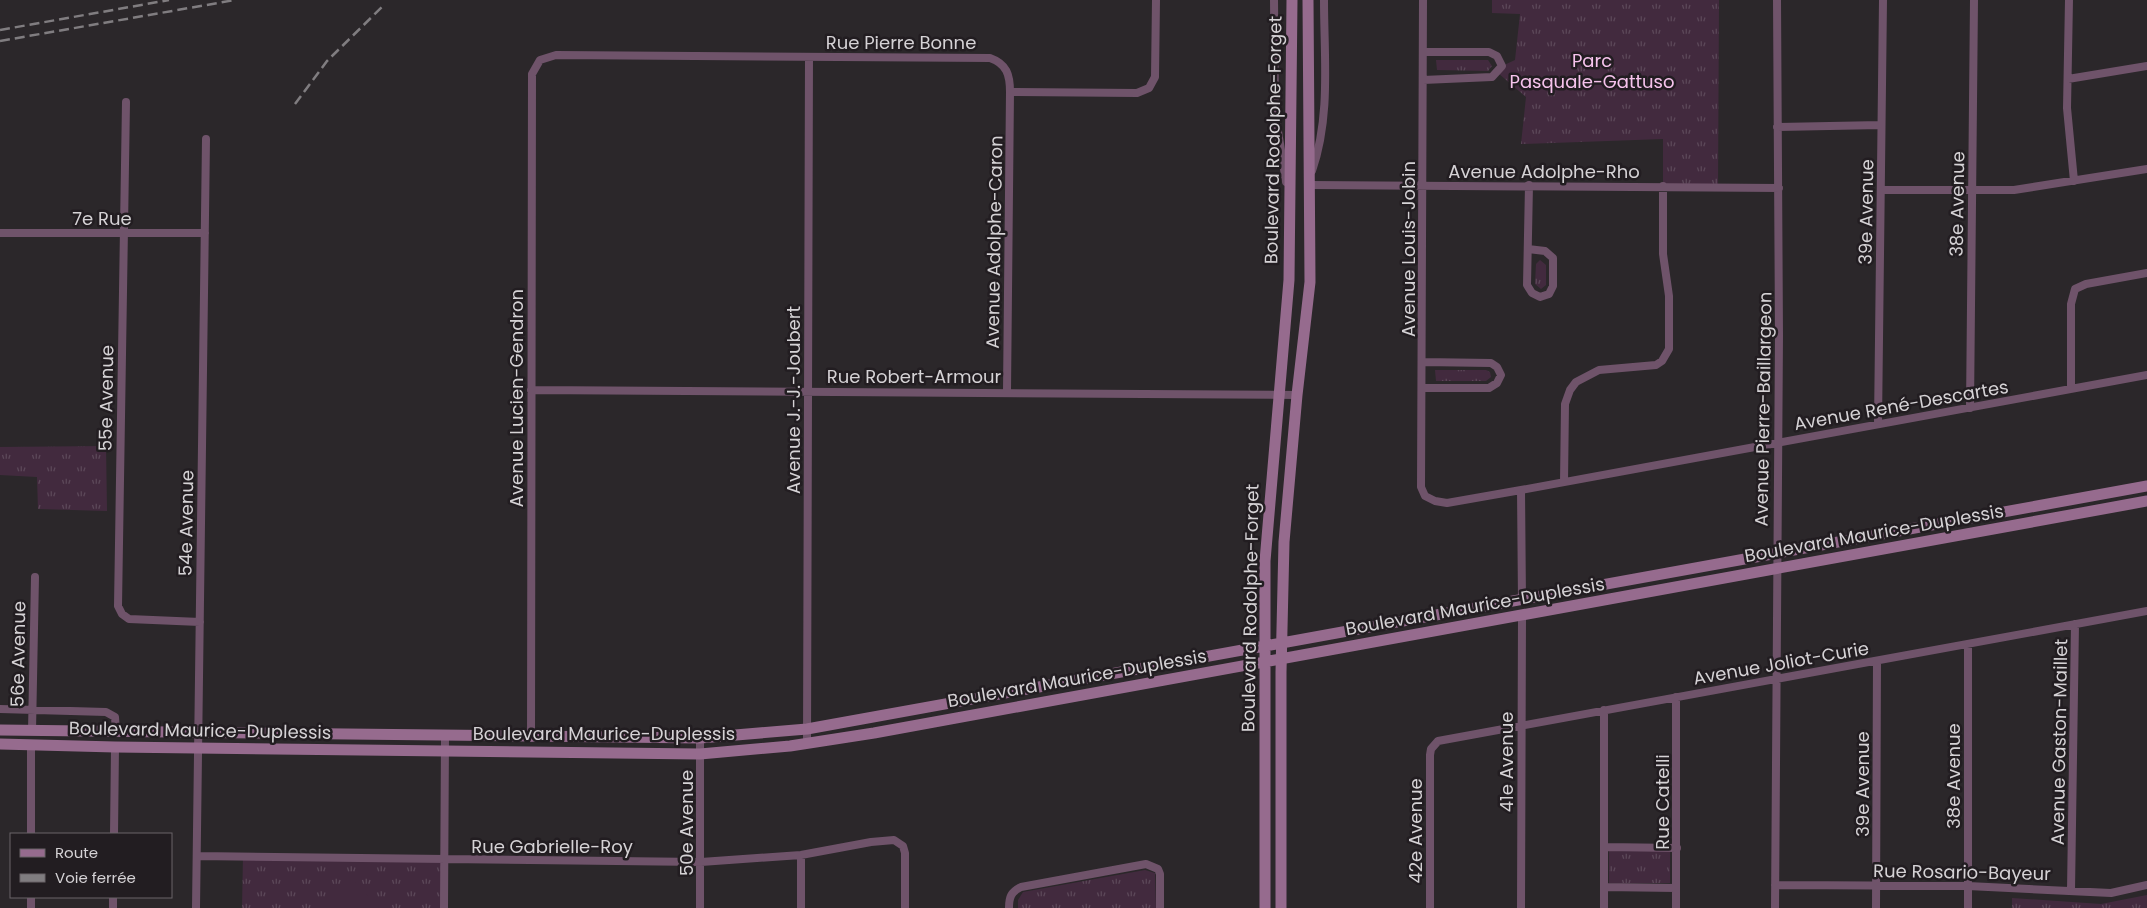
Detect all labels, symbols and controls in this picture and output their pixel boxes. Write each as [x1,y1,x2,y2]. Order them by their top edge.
street label: Boulevard Rodolphe-Forget [1258,16,1288,264]
street label: Rue Pierre Bonne [826,30,976,55]
park label: Parc Pasquale-Gattuso [1509,48,1675,94]
street label: Avenue Adolphe-Caron [980,135,1008,349]
street label: 38e Avenue [1944,151,1970,257]
street label: Avenue Adolphe-Rho [1448,159,1640,184]
street label: 39e Avenue [1853,159,1879,265]
street label: Avenue Louis-Jobin [1396,161,1421,337]
street label: 7e Rue [72,206,132,231]
street label: Avenue Lucien-Gendron [504,289,529,507]
street label: Avenue Pierre-Baillargeon [1748,291,1778,527]
street label: Avenue J.-J.-Joubert [781,306,806,494]
street label: 55e Avenue [93,345,119,451]
street label: Rue Robert-Armour [827,364,1002,389]
street label: Avenue René-Descartes [1792,374,2010,436]
street label: 54e Avenue [173,470,199,576]
street label: Boulevard Rodolphe-Forget [1235,484,1265,732]
street label: Boulevard Maurice-Duplessis [1743,498,2005,568]
street label: Boulevard Maurice-Duplessis [1344,571,1606,641]
street label: 56e Avenue [5,601,31,707]
street label: Avenue Joliot-Curie [1691,635,1871,691]
street label: Avenue Gaston-Maillet [2045,639,2073,845]
street label: Boulevard Maurice-Duplessis [946,643,1208,713]
street label: 41e Avenue [1494,712,1519,812]
street label: Boulevard Maurice-Duplessis [69,715,331,745]
street label: Boulevard Maurice-Duplessis [473,721,735,746]
street label: 38e Avenue [1941,723,1966,829]
street label: 39e Avenue [1850,731,1875,837]
street label: Rue Catelli [1650,754,1675,850]
street label: 50e Avenue [674,770,699,876]
street label: 42e Avenue [1403,778,1428,884]
legend [10,833,172,898]
street label: Rue Gabrielle-Roy [471,834,633,859]
text: Route [55,842,98,863]
street label: Rue Rosario-Bayeur [1873,858,2051,886]
text: Voie ferrée [55,867,136,888]

